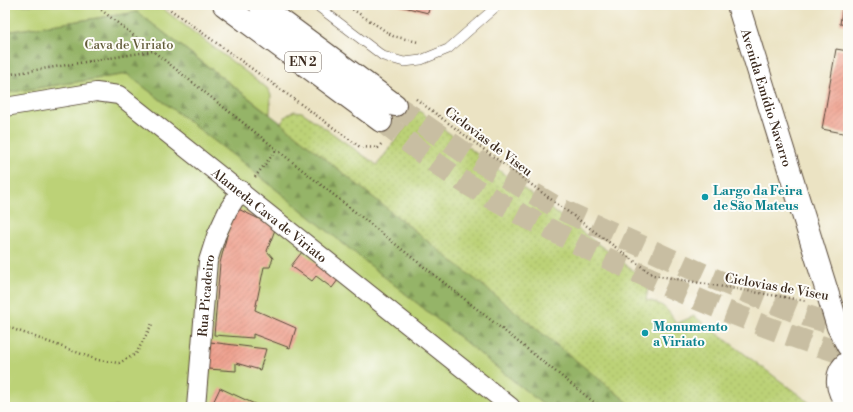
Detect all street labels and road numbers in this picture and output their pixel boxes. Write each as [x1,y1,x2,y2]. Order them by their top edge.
street label: Avenida Emídio Navarro [737,26,795,169]
road number: EN 2 [285,52,321,72]
street label: Ciclovias de Viseu [441,104,536,180]
street label: Alameda Cava de Viriato [207,164,330,267]
street label: Rua Picadeiro [195,252,219,338]
street label: Ciclovias de Viseu [724,270,831,304]

